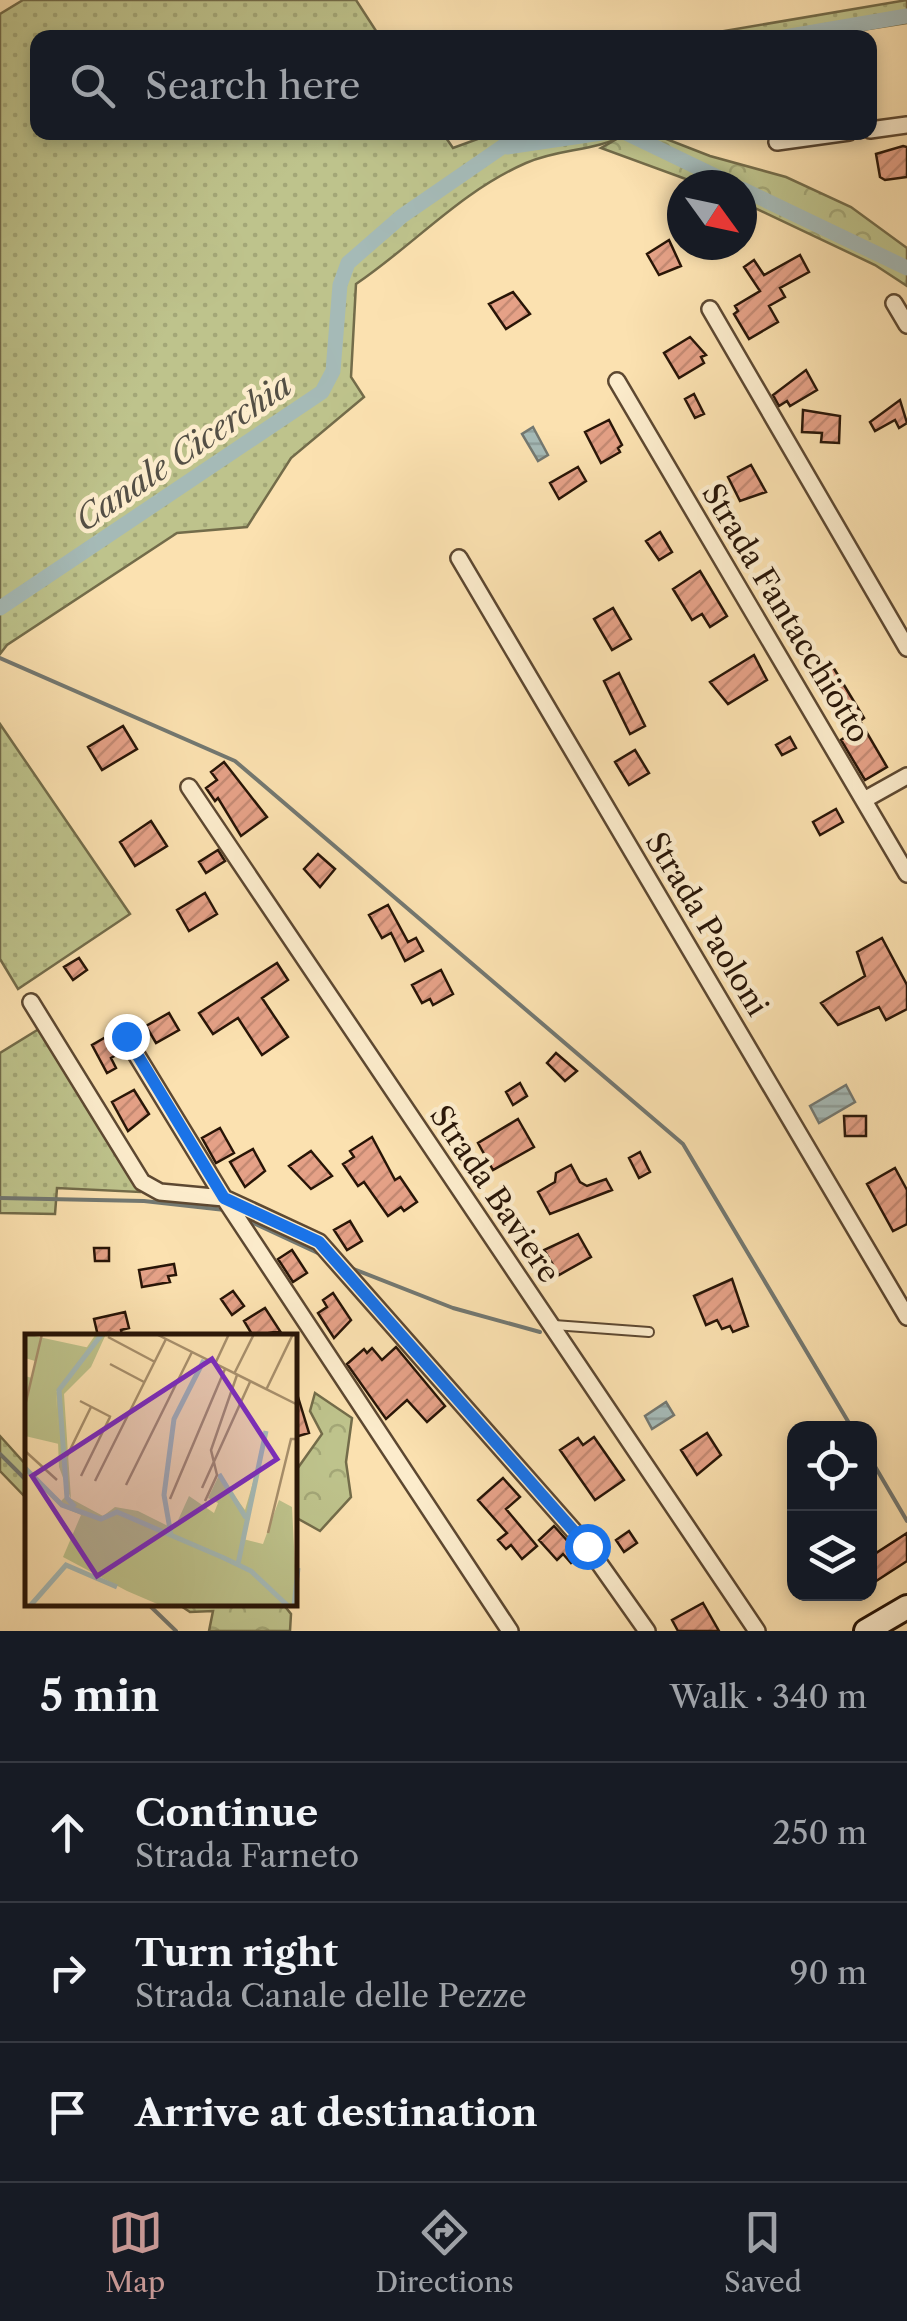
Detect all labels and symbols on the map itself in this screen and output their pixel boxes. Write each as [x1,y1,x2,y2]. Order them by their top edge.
north arrow [667,170,757,260]
water label: Canale Cicerchia [67,365,299,539]
street label: Strada Fantacchiotto [694,477,878,749]
street label: Strada Paoloni [638,826,776,1022]
route end [104,1014,150,1060]
street label: Strada Baviere [422,1098,568,1290]
inset map [25,1334,298,1606]
route start [565,1524,611,1570]

